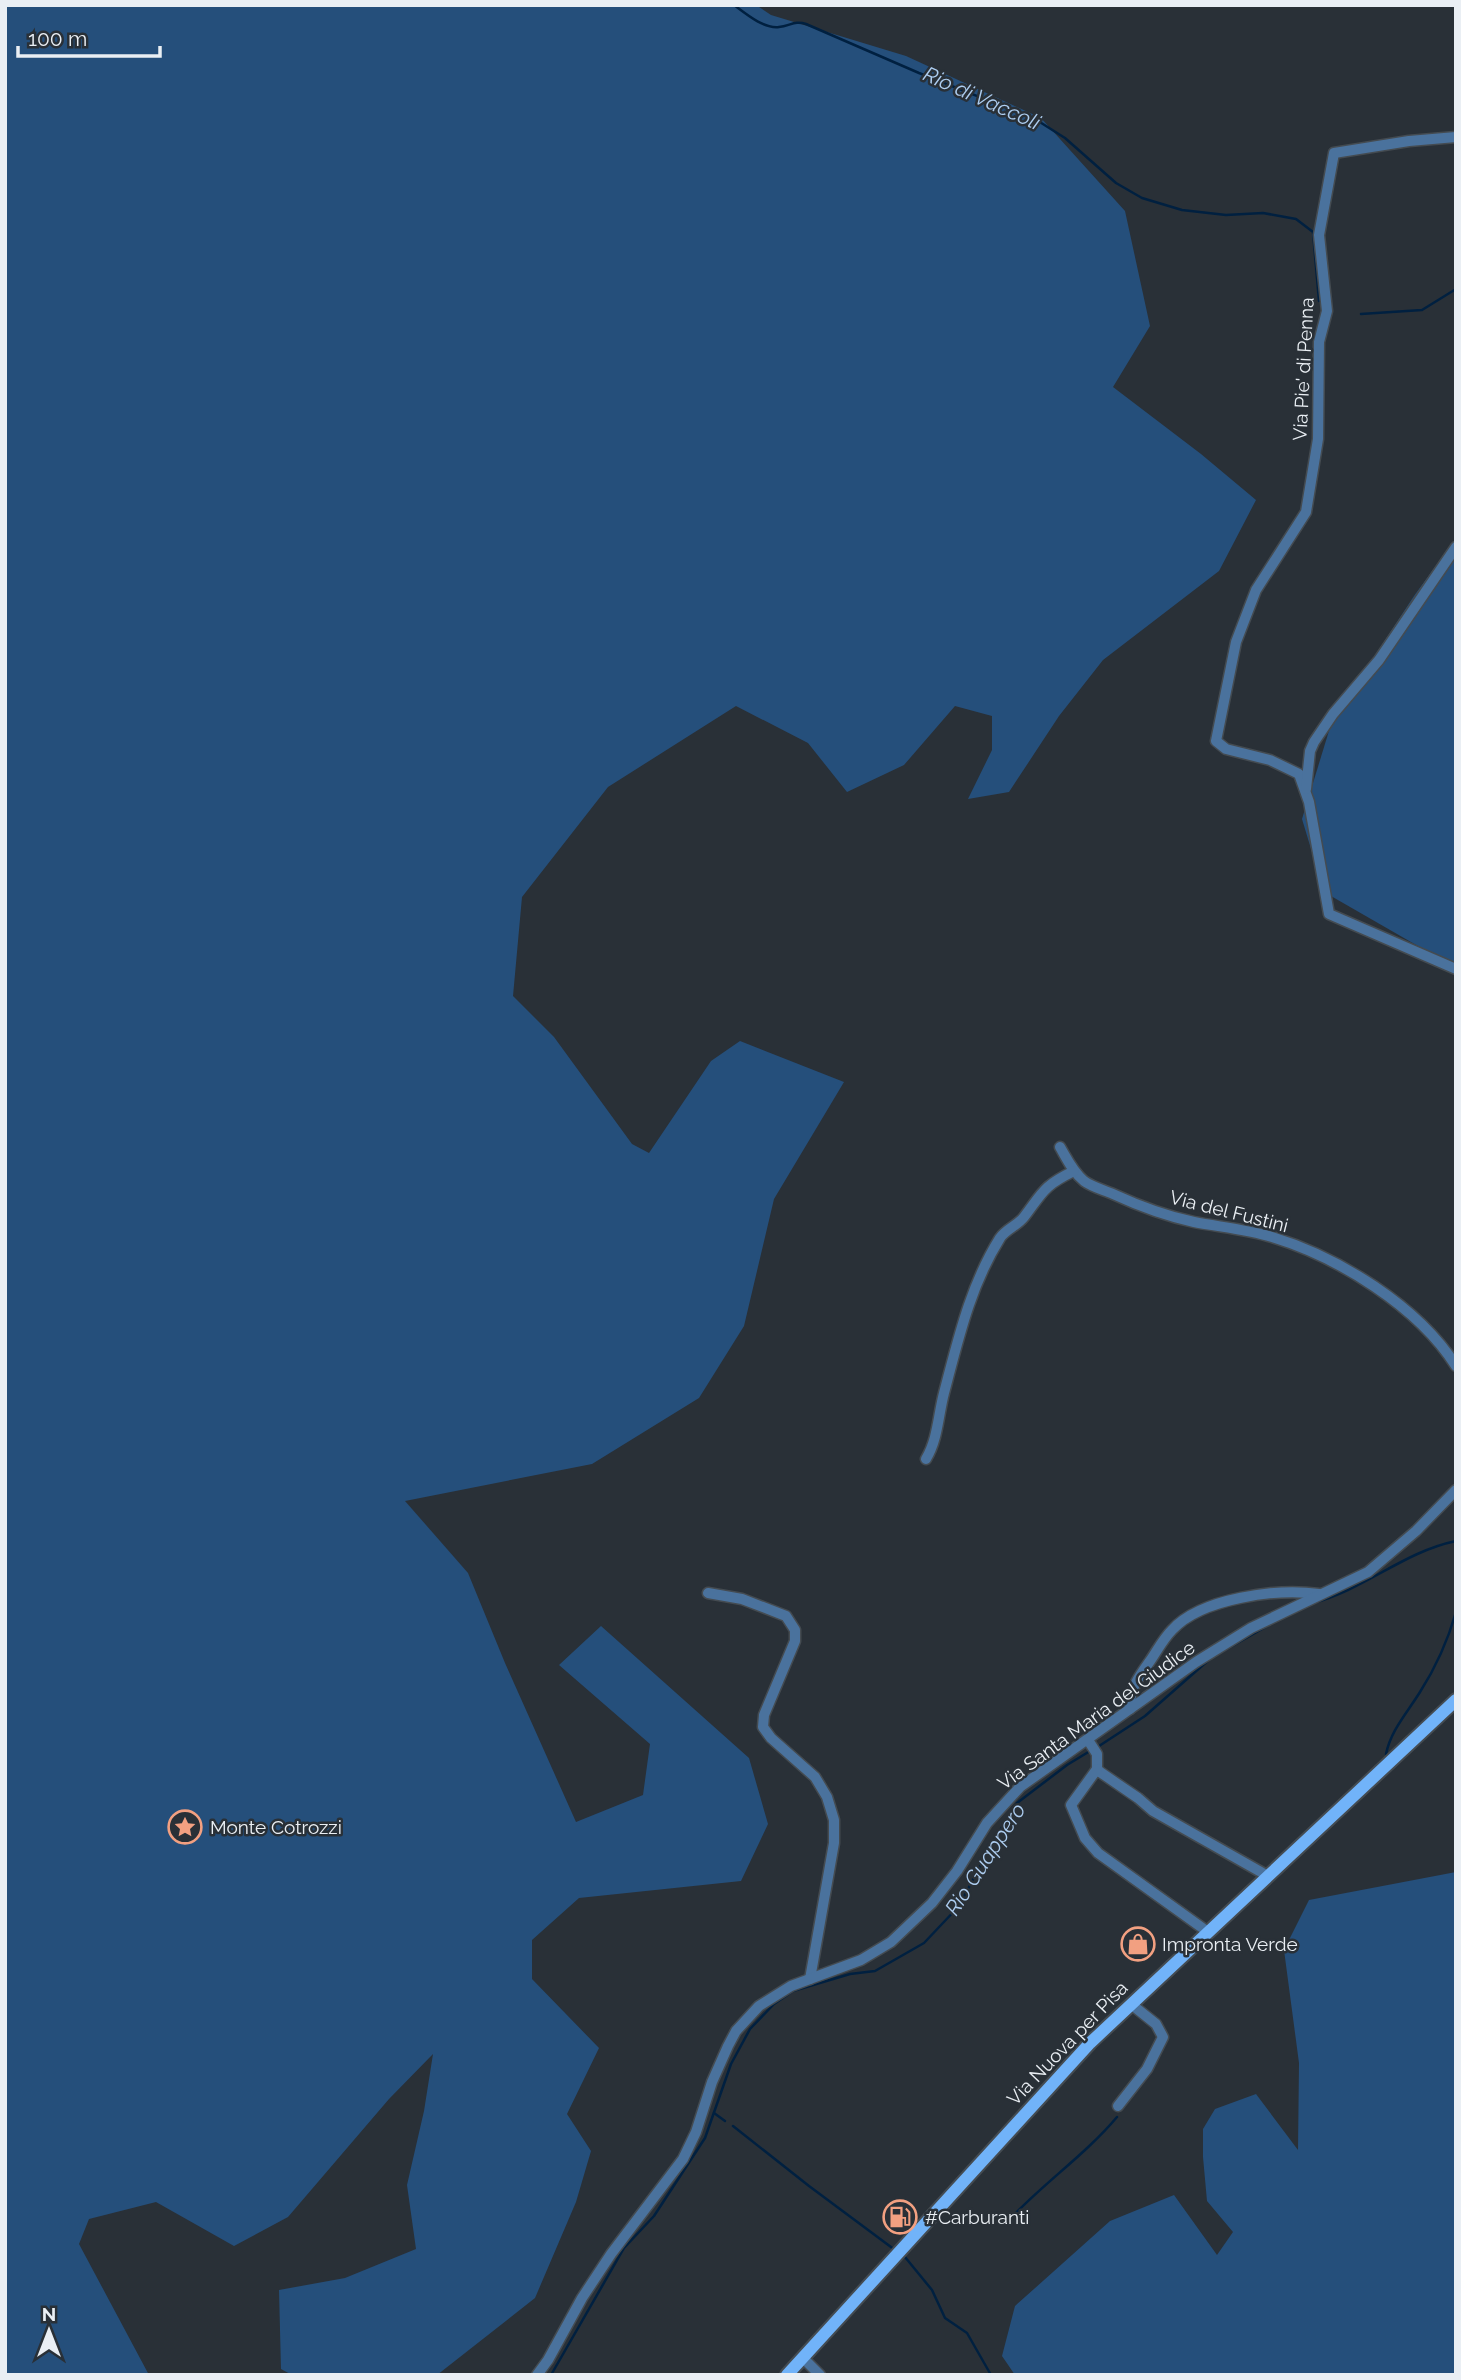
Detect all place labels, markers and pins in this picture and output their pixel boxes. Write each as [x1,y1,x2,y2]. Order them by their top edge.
place icon: Monte Cotrozzi [166,1808,204,1846]
place label: Monte Cotrozzi [210,1816,342,1838]
shop icon: Impronta Verde [1119,1925,1157,1963]
place label: Impronta Verde [1162,1933,1298,1955]
fuel station icon: #Carburanti [881,2198,919,2236]
place label: #Carburanti [925,2206,1029,2228]

